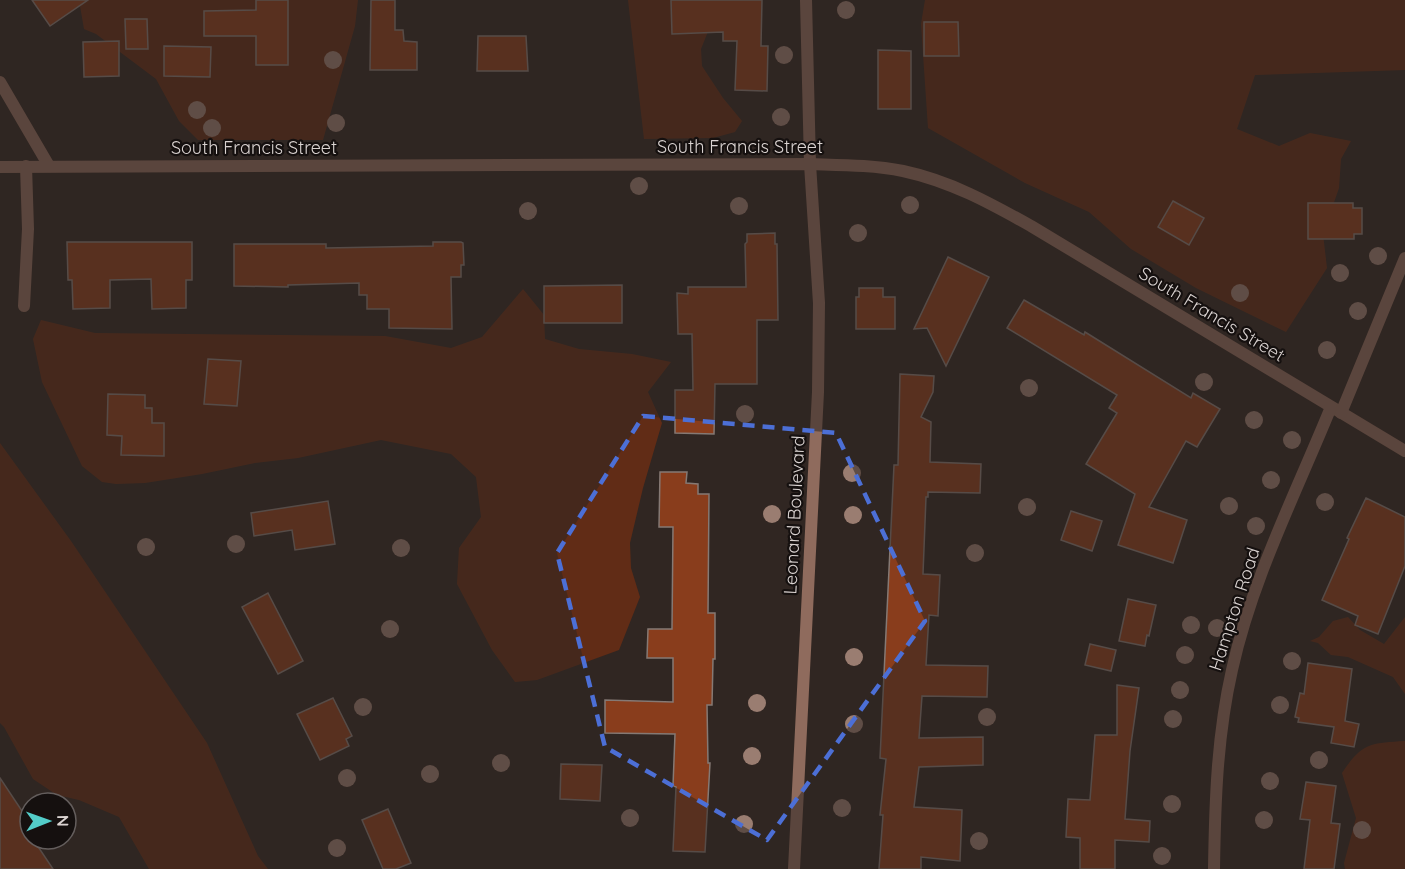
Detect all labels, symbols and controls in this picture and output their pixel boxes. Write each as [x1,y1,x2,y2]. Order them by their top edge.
street label: South Francis Street [657,135,823,158]
street label: South Francis Street [171,136,337,159]
street label: South Francis Street [1135,261,1289,367]
street label: Leonard Boulevard [778,435,810,595]
street label: Hampton Road [1203,545,1265,673]
north arrow [18,791,78,851]
text: N [53,815,73,827]

